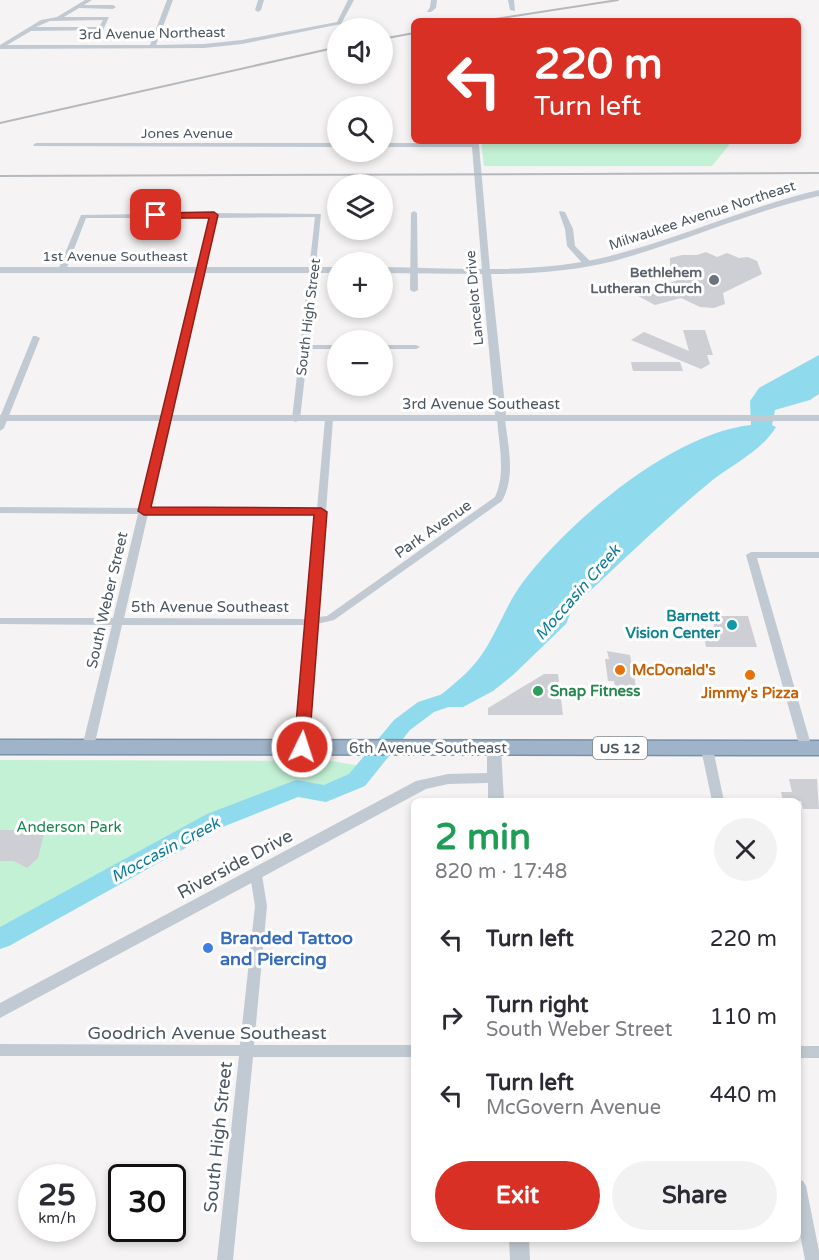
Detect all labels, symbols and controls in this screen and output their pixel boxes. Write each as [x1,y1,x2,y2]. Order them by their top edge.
map controls [327,18,393,396]
button: sound [327,18,393,84]
street label: 3rd Avenue Northeast [78,24,226,43]
text: 220 m [534,39,663,90]
icon: left [435,42,513,120]
text: Turn left [534,90,641,123]
button: search [327,96,393,162]
street label: Jones Avenue [141,125,233,142]
button: layers [327,174,393,240]
street label: Milwaukee Avenue Northeast [607,177,798,254]
pin [130,189,181,240]
icon: arrive [139,198,172,231]
street label: 1st Avenue Southeast [42,248,188,265]
street label: Lancelot Drive [462,250,487,346]
button: + [327,252,393,318]
street label: South High Street [293,257,324,377]
place label: Bethlehem Lutheran Church [590,264,702,297]
marker: Bethlehem Lutheran Church [707,273,721,287]
button: − [327,330,393,396]
street label: 3rd Avenue Southeast [402,395,560,413]
street label: Park Avenue [391,496,475,562]
street label: South Weber Street [83,530,132,670]
water label: Moccasin Creek [531,540,626,645]
street label: 5th Avenue Southeast [131,598,289,616]
place label: Barnett Vision Center [625,607,720,642]
marker: Barnett Vision Center [725,618,739,632]
place label: McDonald's [632,661,716,679]
marker: McDonald's [613,663,627,677]
marker: Jimmy's Pizza [743,668,757,682]
place label: Snap Fitness [550,682,641,701]
marker: Snap Fitness [531,684,545,698]
place label: Jimmy's Pizza [700,684,799,703]
position arrow [270,715,334,779]
road number: US 12 [593,737,647,759]
street label: 6th Avenue Southeast [349,739,507,757]
water label: Moccasin Creek [108,812,224,887]
text: 2 min [435,816,531,859]
park label: Anderson Park [16,818,122,836]
button: close [714,818,777,881]
street label: Riverside Drive [174,824,296,904]
text: 820 m · 17:48 [435,860,567,884]
icon: left [435,923,468,956]
text: Turn left [486,926,574,952]
text: 220 m [710,926,777,952]
place label: Branded Tattoo and Piercing [220,927,353,970]
marker: Branded Tattoo and Piercing [201,941,215,955]
text: Turn right [486,992,588,1018]
icon: right [435,1001,468,1034]
text: 110 m [710,1004,777,1030]
text: South Weber Street [486,1018,672,1042]
street label: Goodrich Avenue Southeast [87,1022,327,1044]
street label: South High Street [199,1060,237,1214]
text: Turn left [486,1070,574,1096]
icon: left [435,1079,468,1112]
text: 440 m [710,1082,777,1108]
text: McGovern Avenue [486,1096,661,1120]
button: Exit [435,1161,600,1230]
button: Share [612,1161,777,1230]
speed limit sign: 30 [108,1164,186,1242]
text: 25 [38,1177,76,1214]
text: km/h [38,1209,76,1227]

